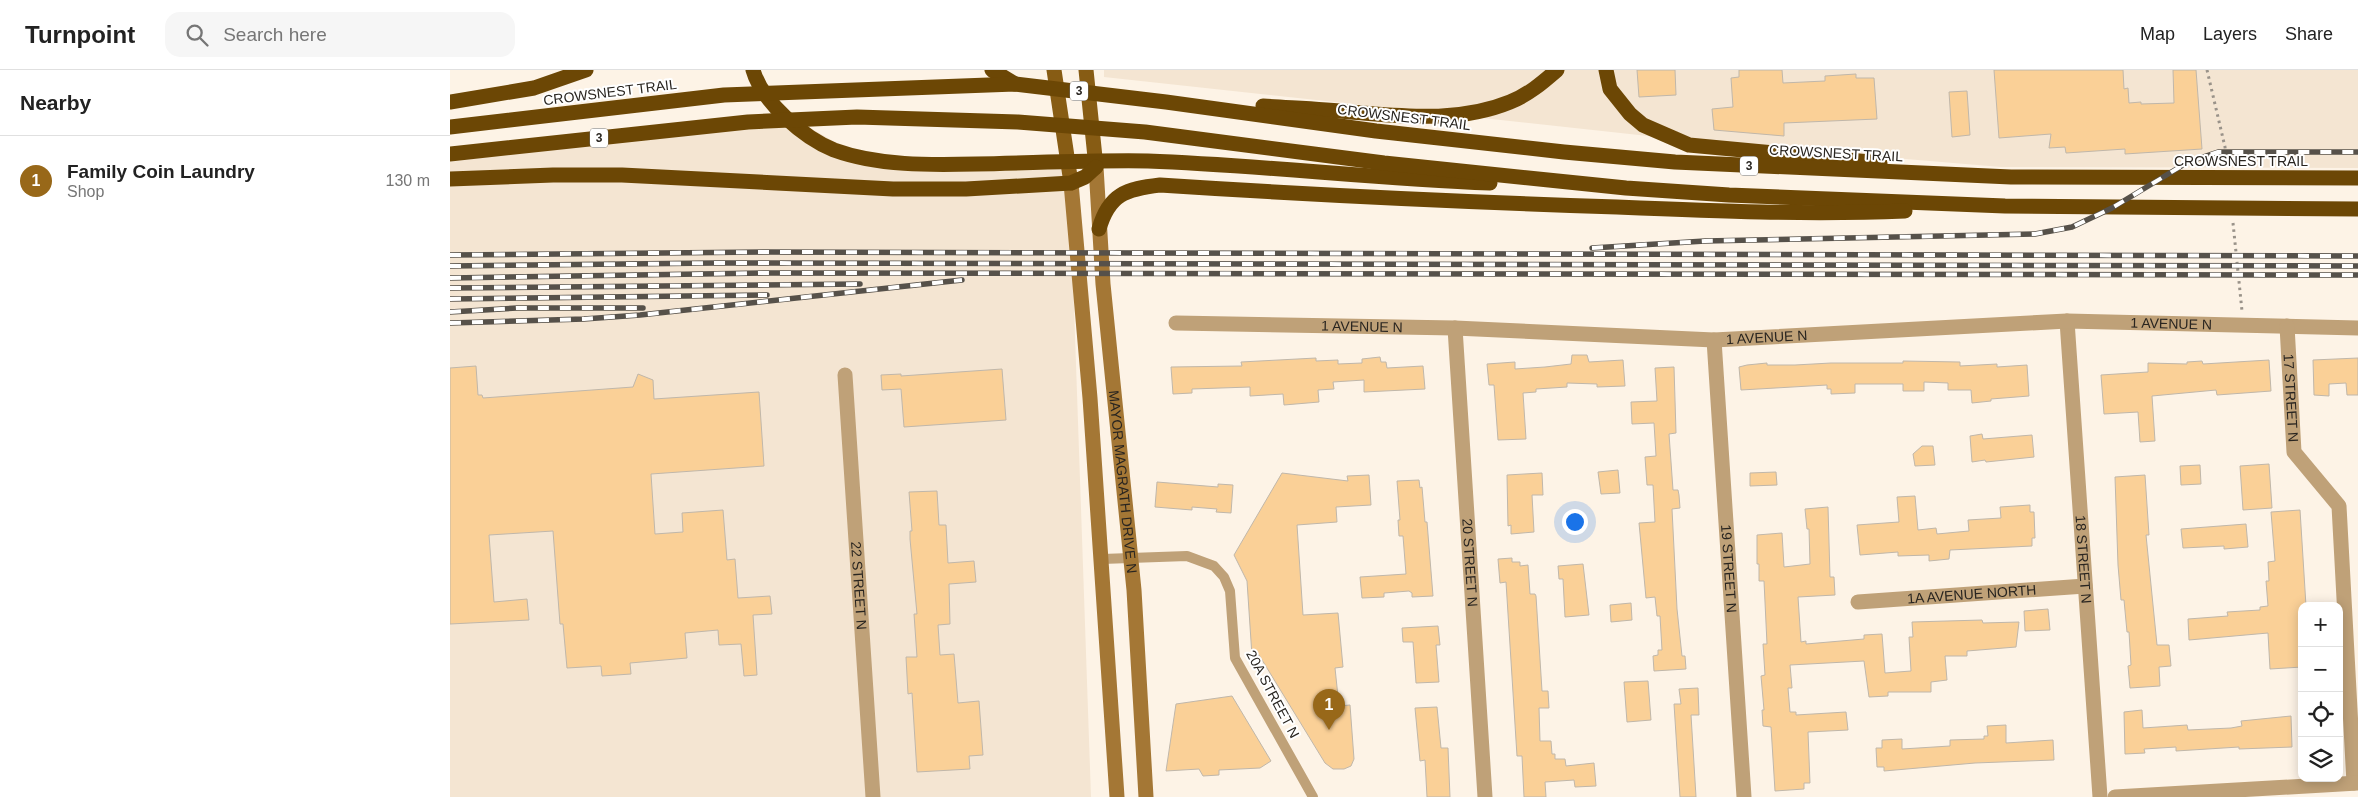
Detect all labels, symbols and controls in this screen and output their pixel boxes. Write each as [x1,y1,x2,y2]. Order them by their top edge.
search box [165,12,515,57]
text: Turnpoint [25,21,135,48]
icon: search [183,21,211,49]
text: Search here [223,24,327,45]
text: Map [2140,24,2175,44]
text: Layers [2203,24,2257,44]
text: Share [2285,24,2333,44]
street label: CROWSNEST TRAIL [542,76,678,108]
road number: 3 [1070,82,1088,100]
text: Nearby [20,91,91,114]
street label: CROWSNEST TRAIL [1336,101,1472,133]
road number: 3 [590,128,608,148]
street label: CROWSNEST TRAIL [1769,142,1904,165]
street label: CROWSNEST TRAIL [2174,153,2308,169]
road number: 3 [1740,156,1758,175]
text: Family Coin Laundry [67,161,255,182]
text: 1 [32,172,40,189]
text: 130 m [386,172,430,189]
text: Shop [67,183,104,200]
street label: 1 AVENUE N [2130,315,2212,332]
street label: 1 AVENUE N [1321,318,1403,335]
street label: 1 AVENUE N [1725,327,1808,347]
street label: 17 STREET N [2281,353,2301,443]
street label: MAYOR MAGRATH DRIVE N [1106,389,1140,574]
your location [1562,509,1588,535]
street label: 18 STREET N [2072,515,2095,604]
street label: 20 STREET N [1459,518,1481,607]
street label: 19 STREET N [1718,524,1740,613]
street label: 22 STREET N [848,541,870,630]
street label: 1A AVENUE NORTH [1907,581,2037,607]
map controls [2298,602,2343,782]
button: + [2298,602,2343,647]
street label: 20A STREET N [1243,647,1303,741]
button: − [2298,647,2343,692]
pin: 1 [1313,689,1345,730]
button: locate [2298,692,2343,737]
button: layers [2298,737,2343,782]

